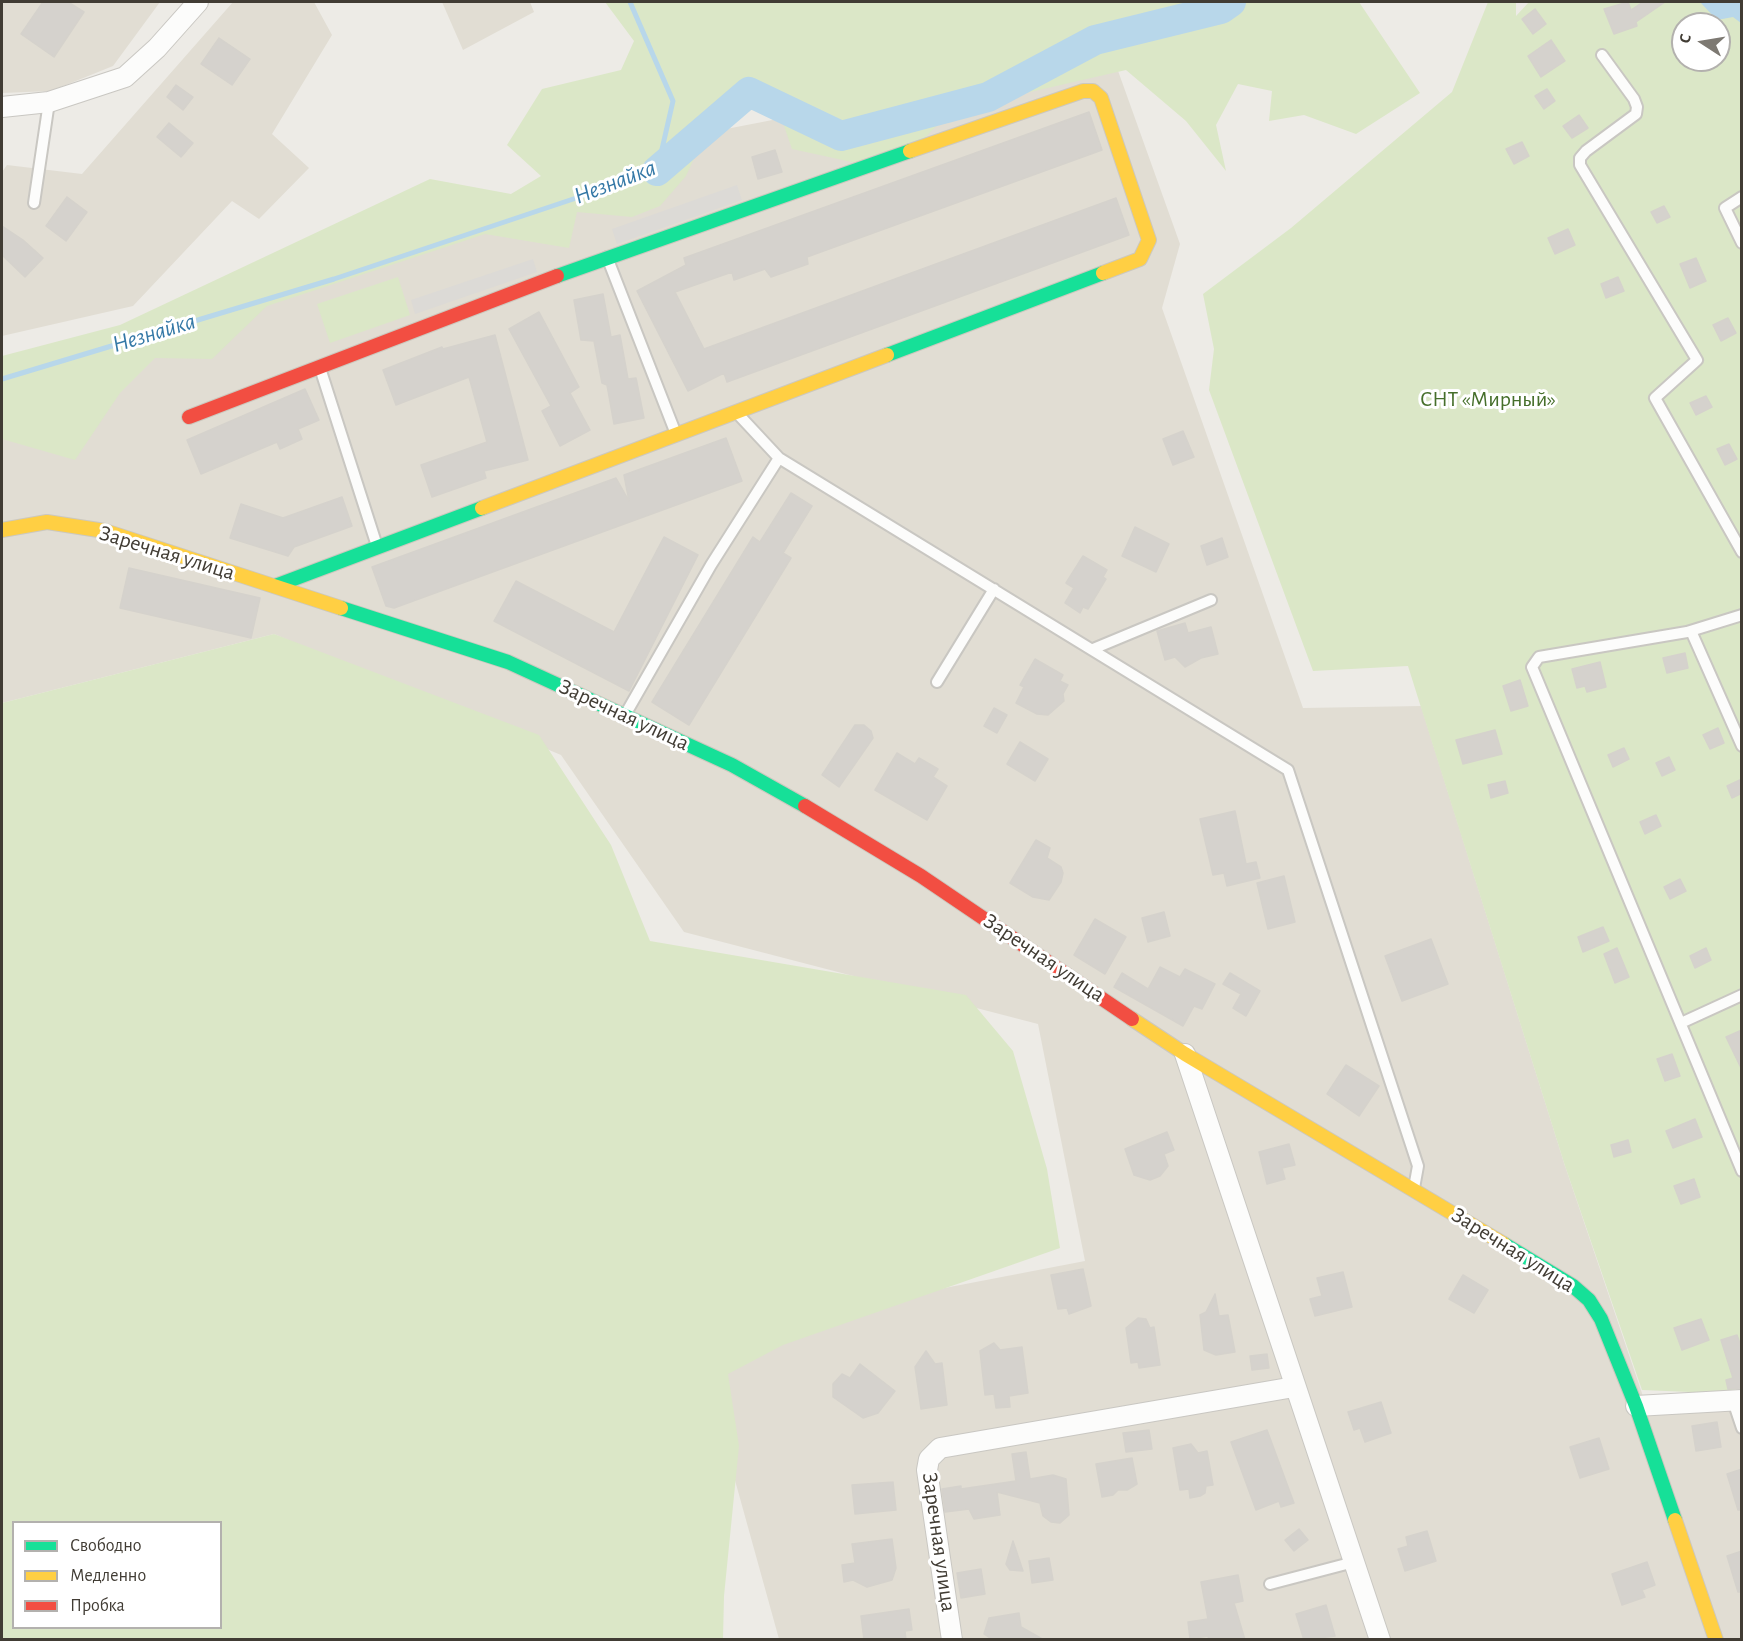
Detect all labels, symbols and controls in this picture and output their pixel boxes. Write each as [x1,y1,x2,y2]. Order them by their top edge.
north arrow [1671,12,1731,72]
text: С [1677,33,1694,45]
water label: Незнайка [570,153,660,211]
water label: Незнайка [109,307,199,359]
park label: СНТ «Мирный» [1420,386,1556,412]
street label: Заречная улица [96,520,238,586]
street label: Заречная улица [555,673,693,757]
street label: Заречная улица [978,908,1110,1008]
street label: Заречная улица [1446,1202,1580,1298]
street label: Заречная улица [916,1471,962,1613]
legend [12,1521,222,1629]
text: Свободно [70,1537,142,1555]
text: Медленно [70,1567,146,1585]
text: Пробка [70,1597,125,1615]

